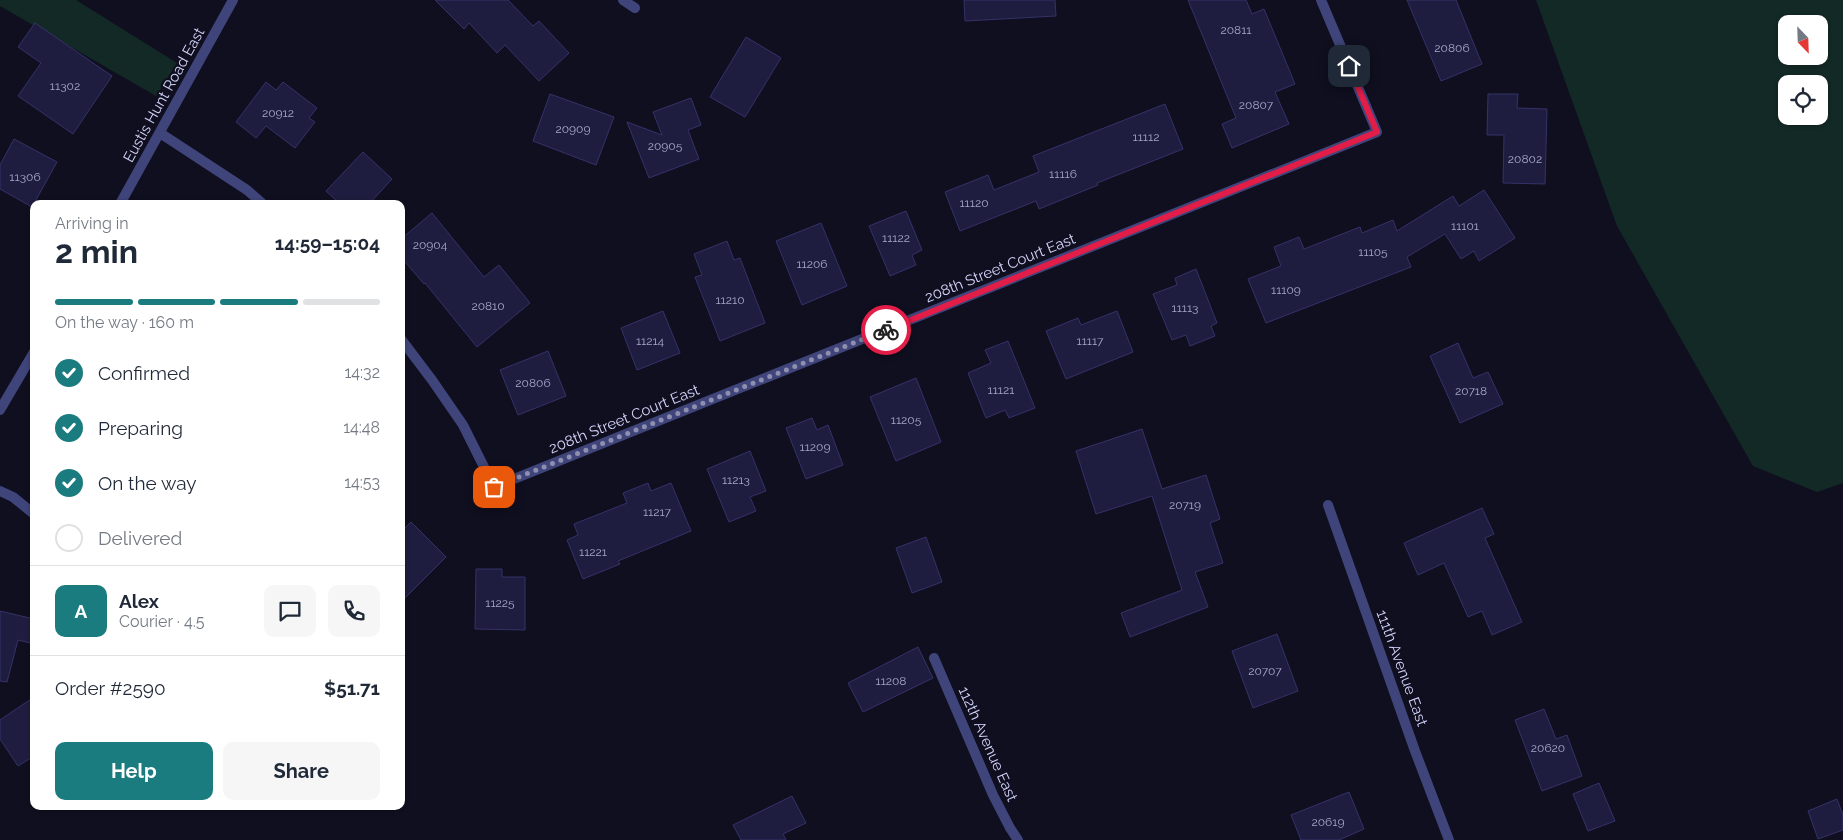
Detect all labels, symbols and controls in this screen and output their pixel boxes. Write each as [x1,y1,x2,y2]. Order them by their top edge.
north arrow [1778,15,1828,65]
map controls [1778,15,1828,125]
house number: 20811 [1221,23,1251,37]
street label: Eustis Hunt Road East [119,24,209,166]
house number: 20806 [1434,41,1470,55]
pin [1328,45,1370,87]
icon: home [1335,52,1363,80]
button: locate [1778,75,1828,125]
house number: 11302 [50,79,80,93]
house number: 20807 [1239,98,1274,112]
house number: 20912 [262,106,294,120]
house number: 20909 [555,122,591,136]
house number: 11112 [1133,130,1159,144]
house number: 20905 [648,139,683,153]
house number: 20802 [1508,152,1542,166]
house number: 11116 [1049,167,1077,181]
house number: 11306 [9,170,41,184]
house number: 11120 [959,196,989,210]
text: Arriving in [55,214,129,233]
house number: 11101 [1451,219,1479,233]
street label: 208th Street Court East [922,230,1078,306]
house number: 11122 [882,231,910,245]
text: 14:59–15:04 [275,232,380,254]
text: 2 min [55,233,138,270]
house number: 20904 [413,238,448,252]
house number: 11105 [1358,245,1388,259]
house number: 11206 [796,257,828,271]
house number: 11109 [1271,283,1301,297]
house number: 11210 [715,293,745,307]
house number: 20810 [471,299,505,313]
house number: 11113 [1172,301,1198,315]
courier [861,305,911,355]
text: On the way · 160 m [55,313,194,332]
icon: bike [872,316,900,344]
house number: 11214 [636,334,665,348]
house number: 11117 [1077,334,1104,348]
icon: check [55,359,83,387]
text: Confirmed [98,362,190,384]
text: 14:32 [345,363,380,382]
house number: 20806 [515,376,551,390]
street label: 208th Street Court East [546,381,702,457]
house number: 11121 [988,383,1014,397]
house number: 20718 [1455,384,1487,398]
house number: 11205 [891,413,922,427]
icon: check [55,414,83,442]
text: Preparing [98,417,183,439]
text: 14:48 [343,418,380,437]
house number: 11209 [800,440,830,454]
pin [473,466,515,508]
icon: check [55,469,83,497]
text: On the way [98,472,197,494]
text: 14:53 [344,473,380,492]
icon: bag [480,473,508,501]
house number: 11213 [722,473,750,487]
house number: 20719 [1169,498,1201,512]
house number: 11217 [643,505,672,519]
text: Delivered [98,527,182,549]
house number: 11221 [579,545,607,559]
button: chat [264,585,316,637]
button: phone [328,585,380,637]
text: Alex [119,590,159,612]
house number: 11225 [485,596,515,610]
text: A [75,600,87,622]
street label: 111th Avenue East [1373,607,1431,729]
text: Courier · 4.5 [119,612,204,631]
house number: 20707 [1248,664,1282,678]
house number: 11208 [876,674,906,688]
text: Order #2590 [55,677,166,699]
text: $51.71 [324,677,380,699]
street label: 112th Avenue East [955,684,1021,804]
house number: 20620 [1531,741,1565,755]
button: Help [55,742,213,800]
button: Share [223,742,380,800]
house number: 20619 [1311,815,1345,829]

